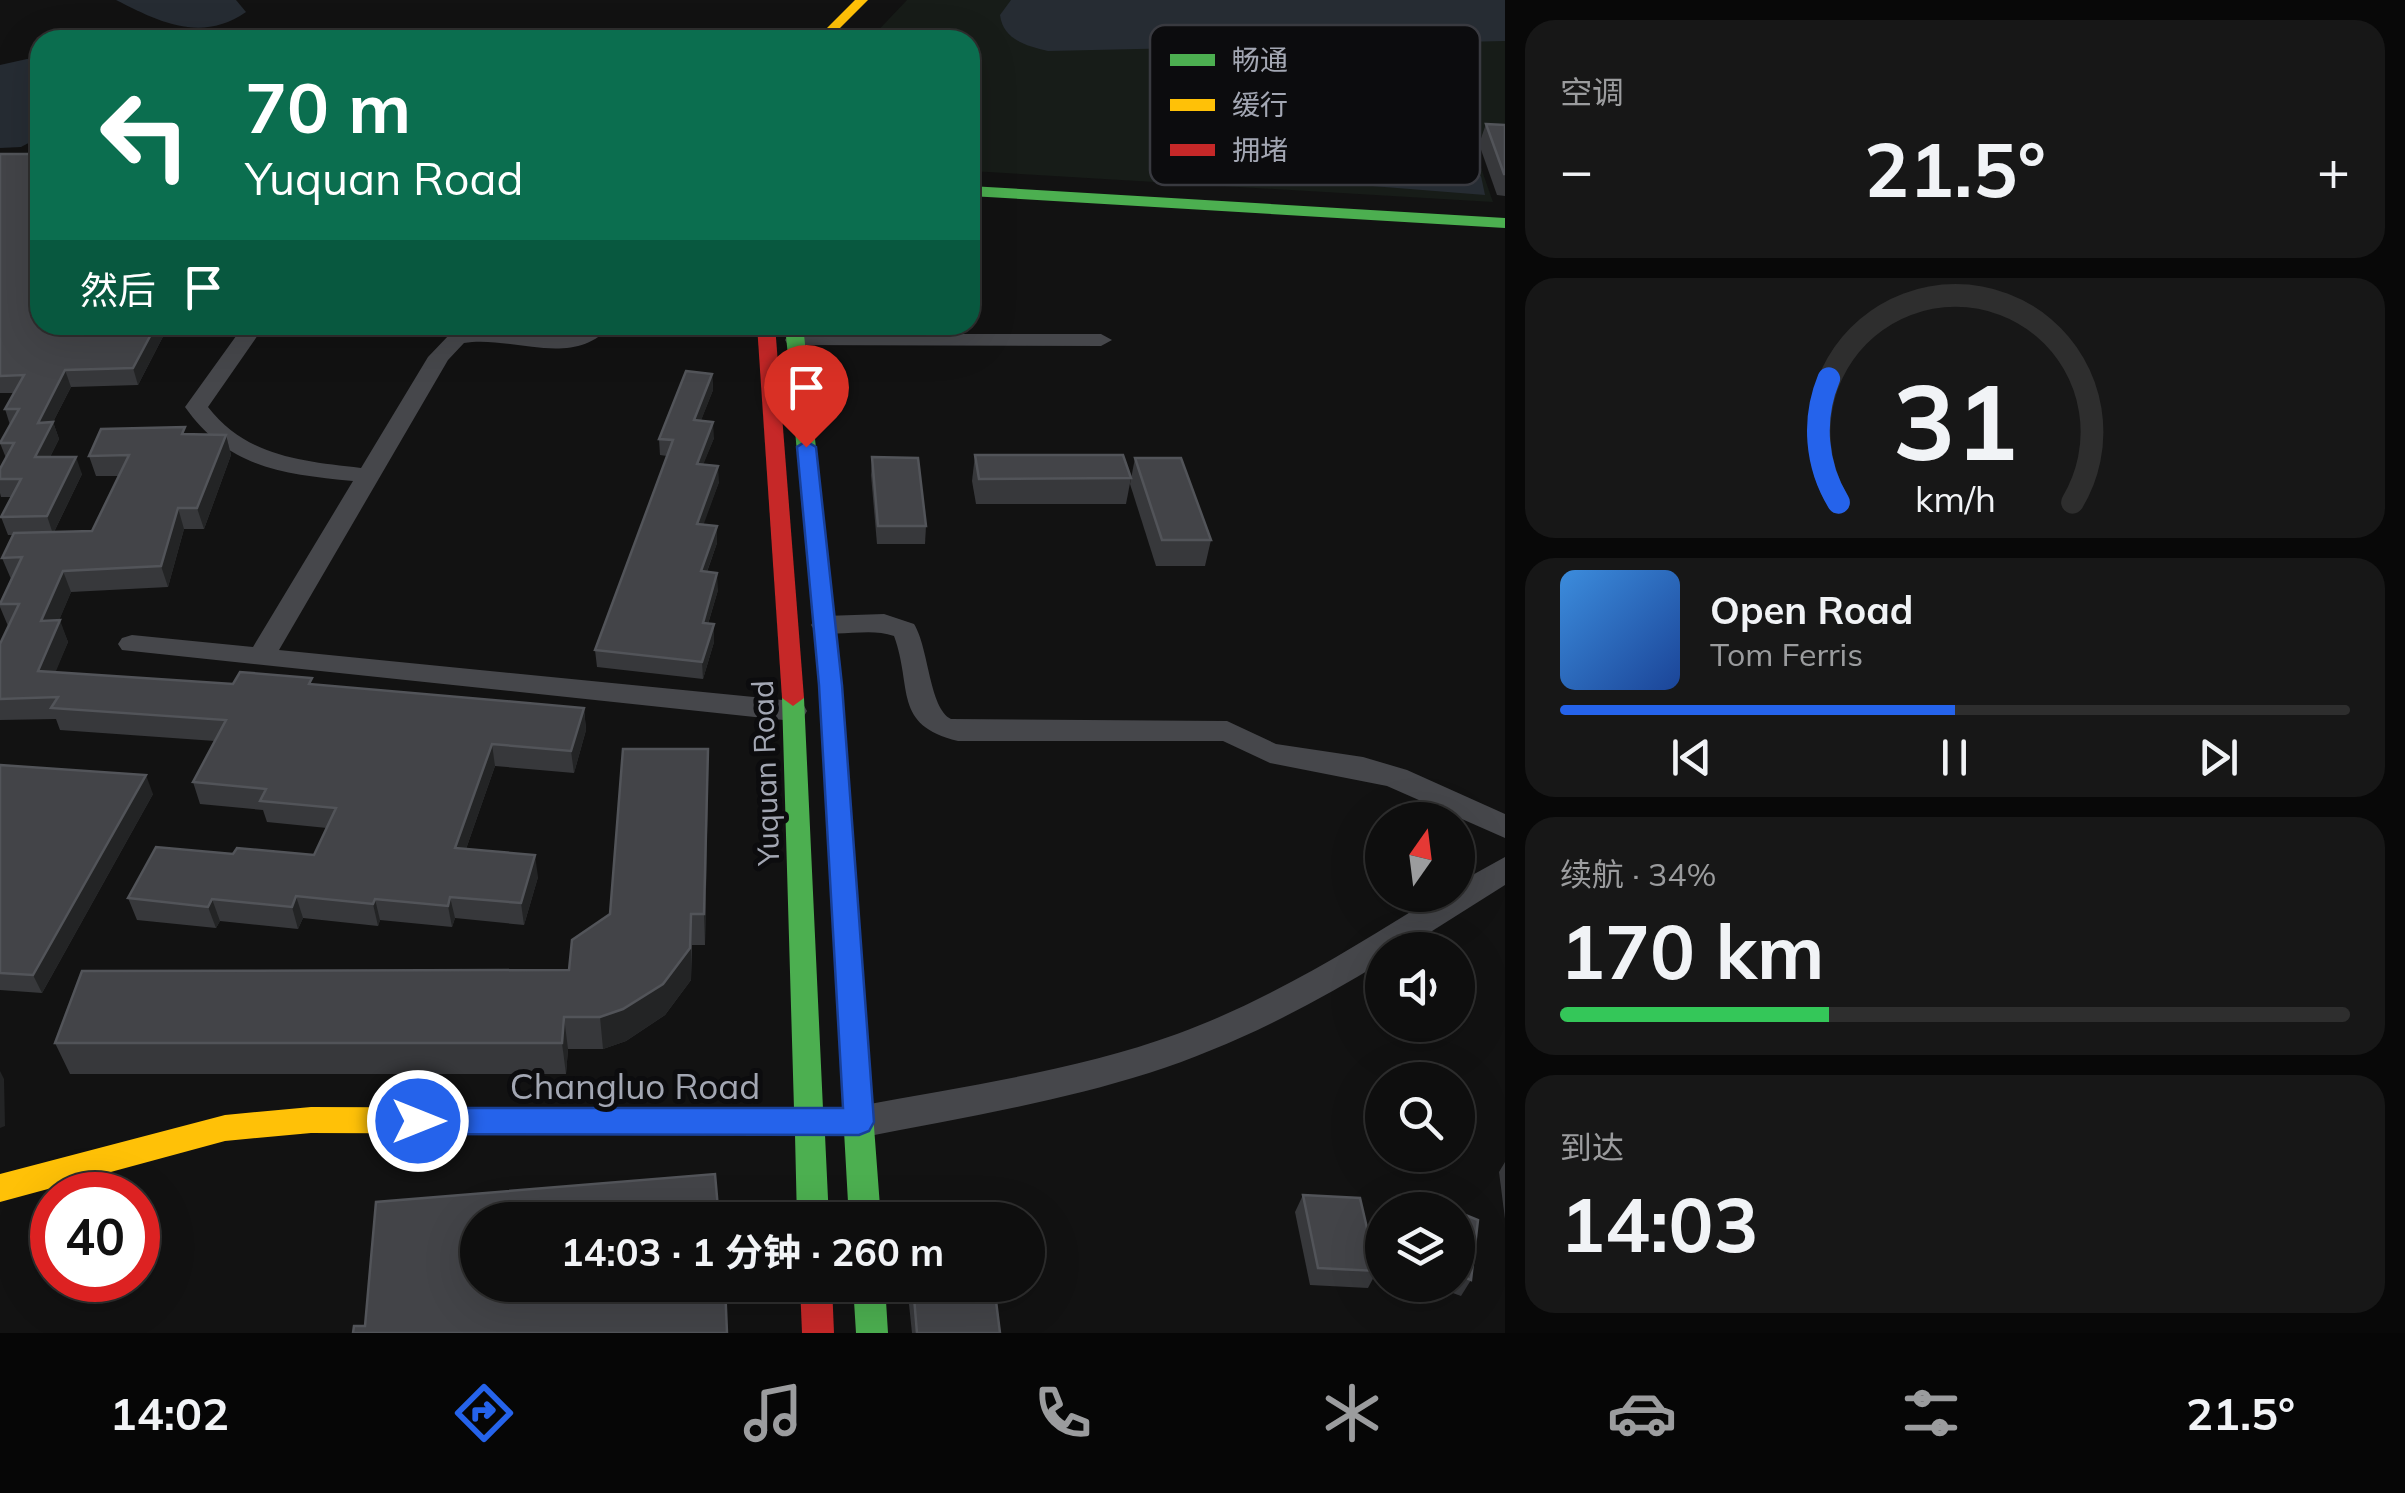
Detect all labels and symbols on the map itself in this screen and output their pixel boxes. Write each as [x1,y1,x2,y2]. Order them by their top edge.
legend [1150,25,1480,185]
text: 畅通 [1232,42,1288,77]
text: 缓行 [1232,87,1288,122]
text: 拥堵 [1232,132,1288,167]
pin [764,345,849,448]
street label: Yuquan Road [743,680,787,867]
north arrow [1365,802,1475,912]
street label: Changluo Road [510,1064,760,1108]
position arrow [366,1069,470,1173]
speed limit sign: 40 [30,1172,160,1302]

